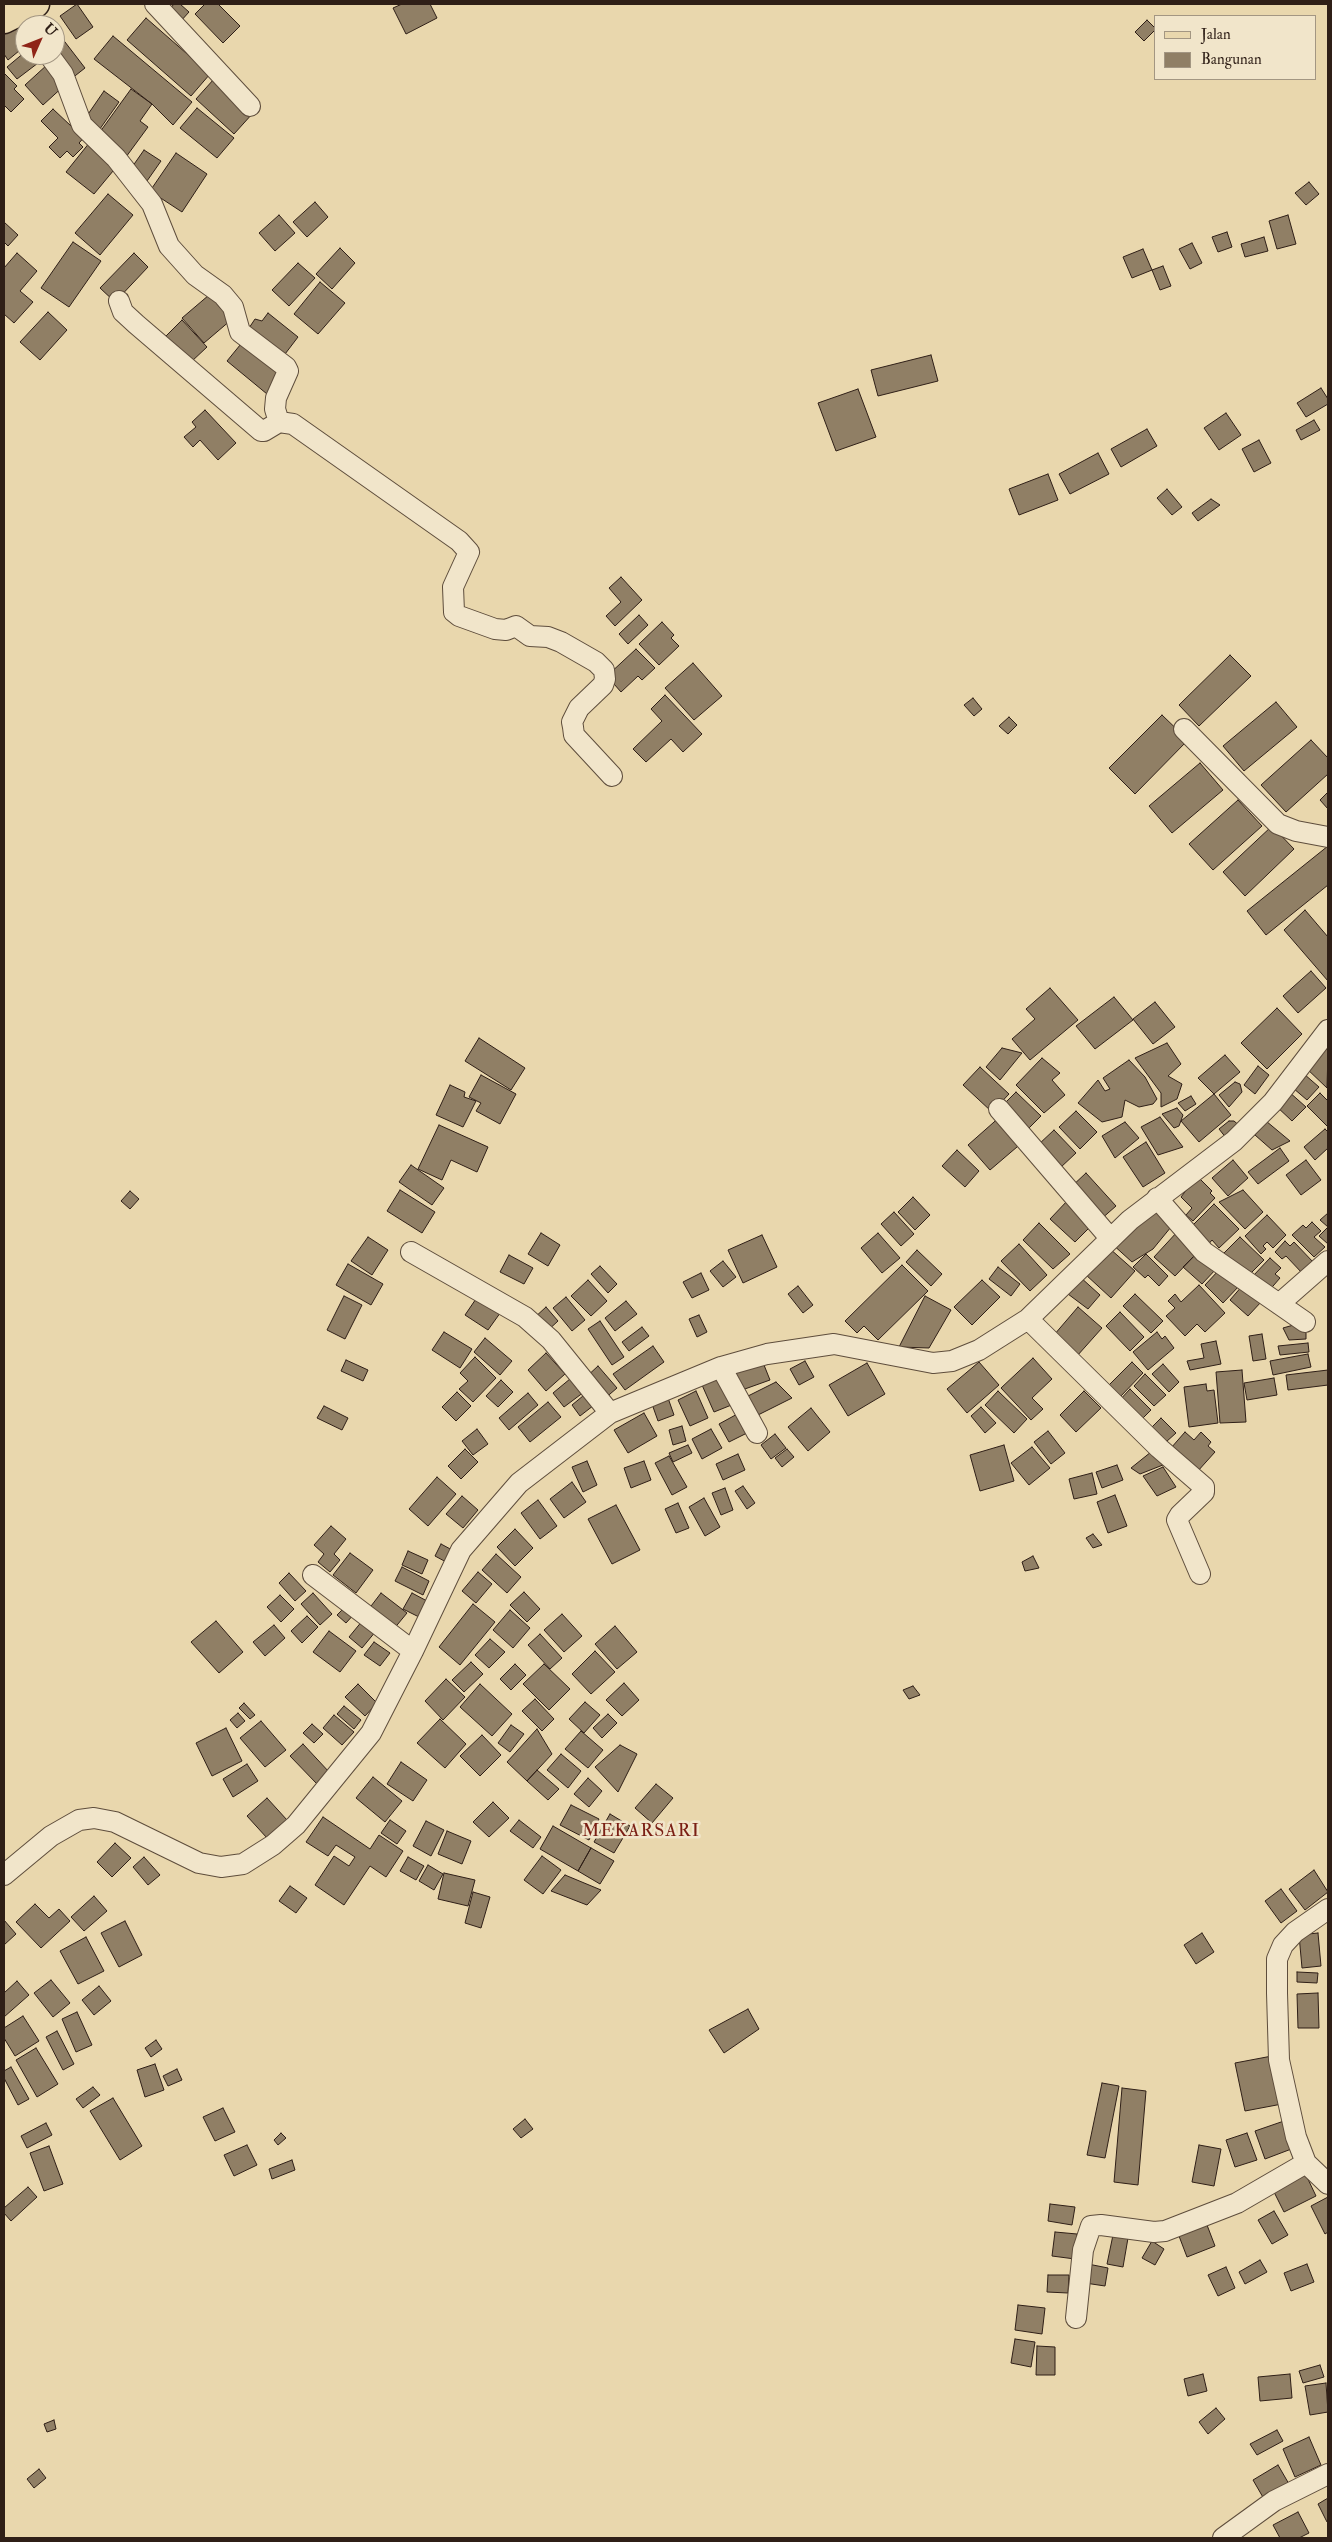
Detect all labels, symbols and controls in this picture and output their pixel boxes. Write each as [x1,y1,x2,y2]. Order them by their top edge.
north arrow [15,15,65,65]
legend [1154,15,1317,80]
text: U [40,20,61,40]
text: Jalan [1201,25,1231,44]
text: Bangunan [1201,50,1262,69]
district label: MEKARSARI [581,1821,701,1843]

